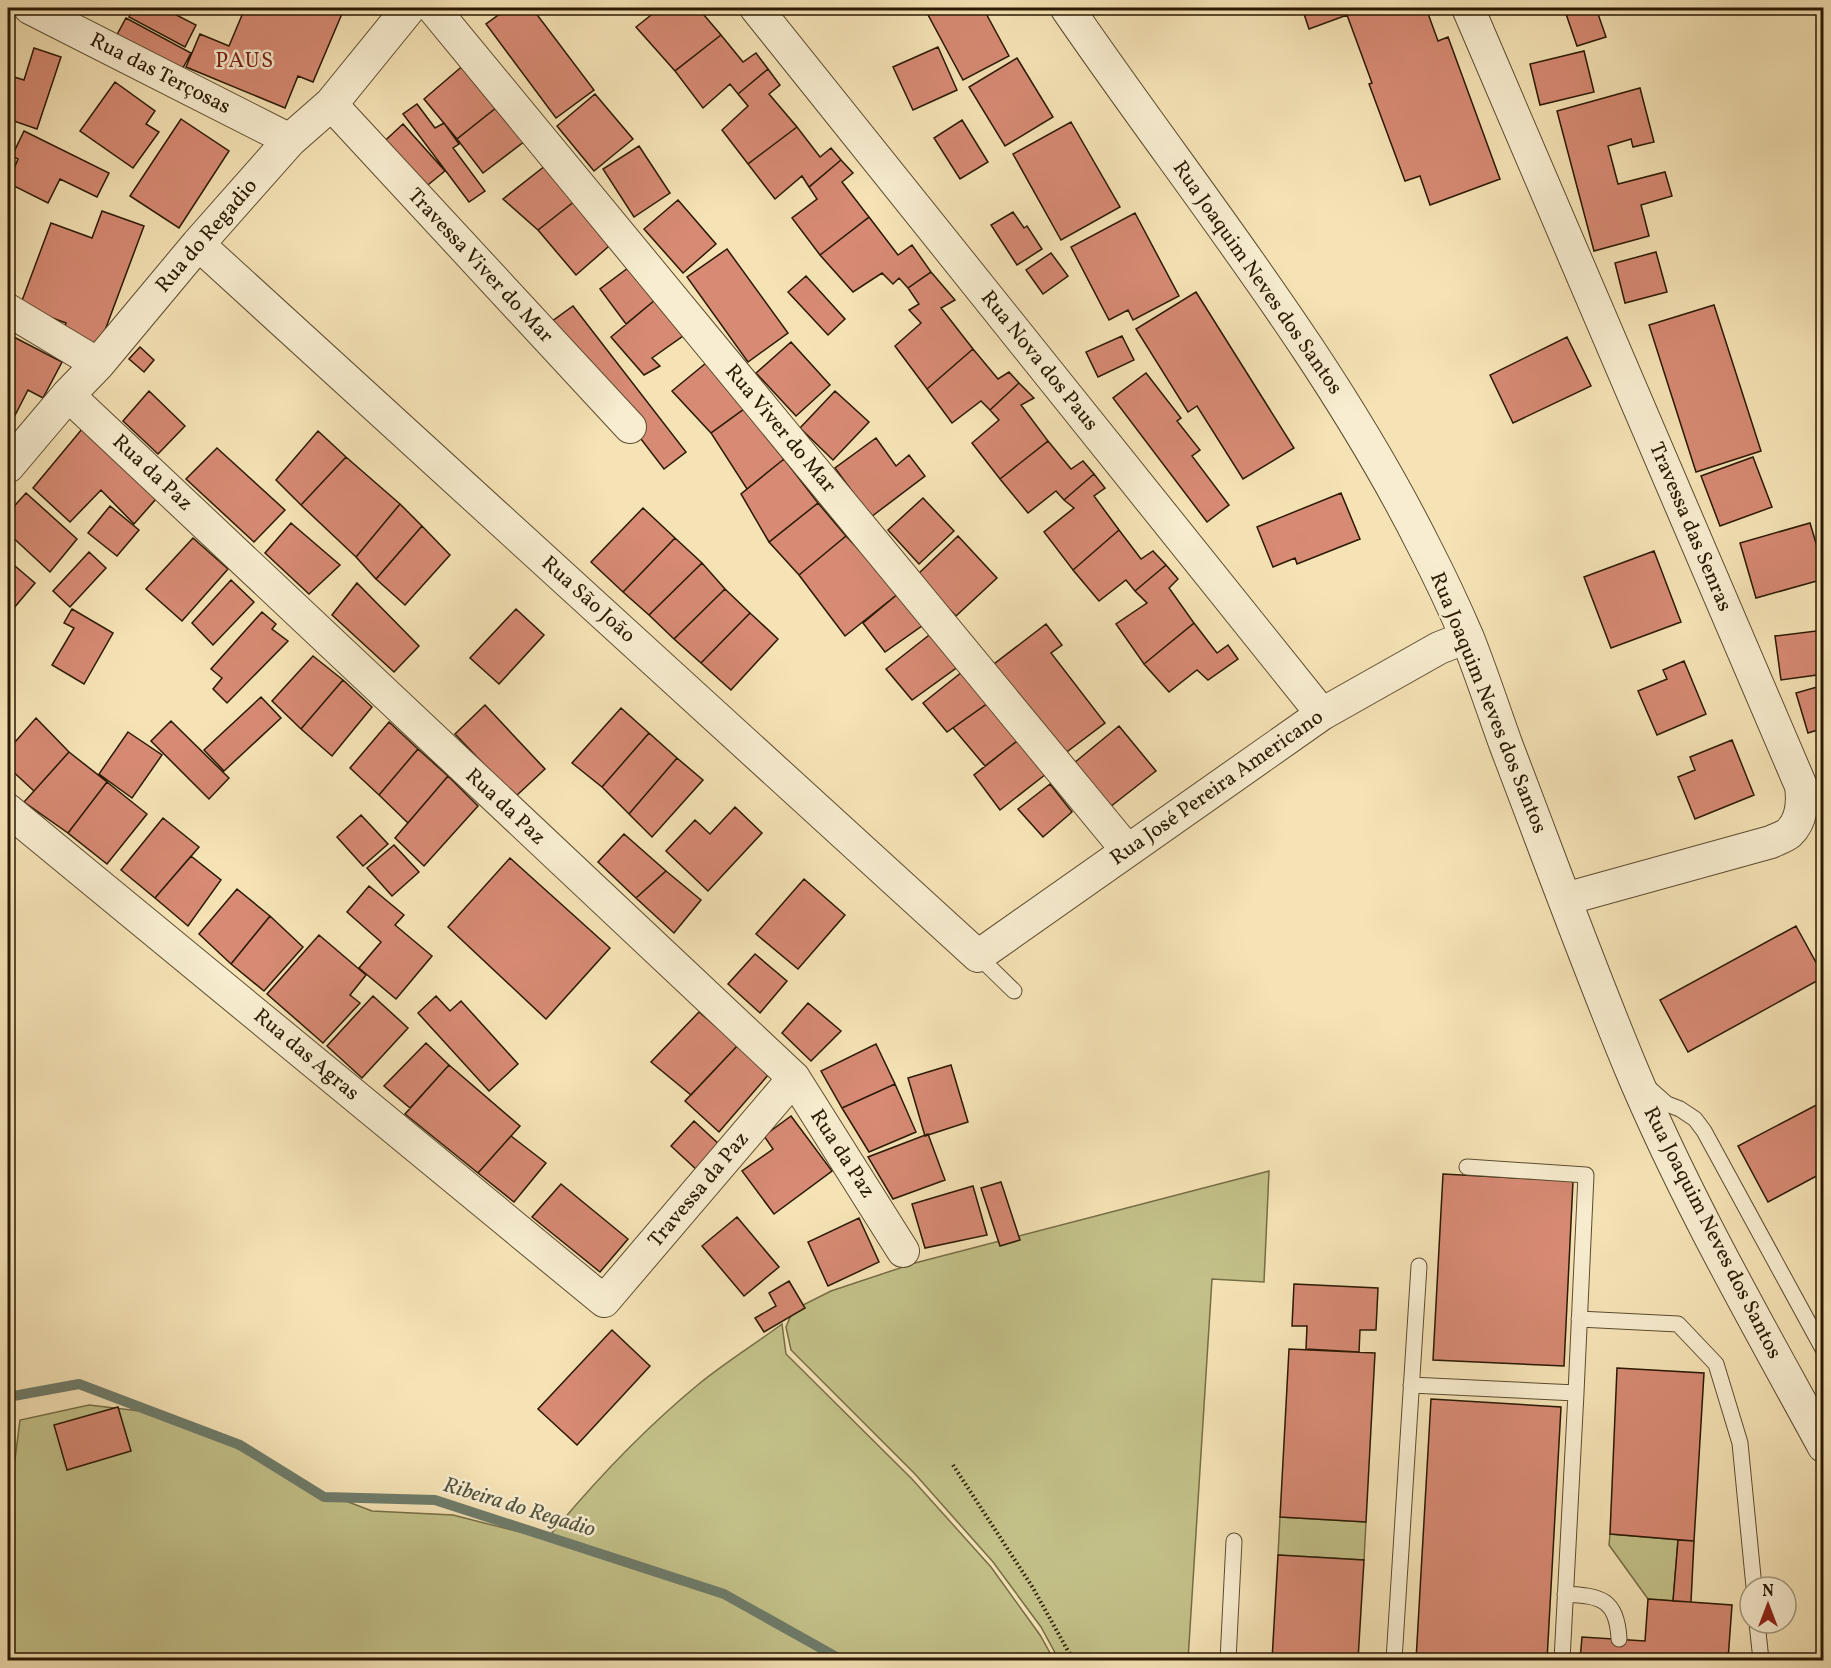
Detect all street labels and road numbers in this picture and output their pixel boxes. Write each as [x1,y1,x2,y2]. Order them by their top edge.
street label: Rua das Terçosas [85,26,235,122]
street label: Rua Joaquim Neves dos Santos [1165,155,1349,401]
street label: Rua do Regadio [149,173,265,299]
street label: Travessa Viver do Mar [400,182,560,350]
street label: Rua Nova dos Paus [973,285,1105,437]
street label: Rua Viver do Mar [718,358,843,500]
street label: Rua da Paz [105,428,199,518]
street label: Travessa das Senras [1641,438,1739,616]
street label: Rua São João [534,550,642,650]
street label: Rua Joaquim Neves dos Santos [1422,568,1554,838]
street label: Rua José Pereira Americano [1105,703,1329,873]
street label: Rua da Paz [458,762,552,852]
street label: Rua das Agras [247,1002,365,1108]
street label: Rua Joaquim Neves dos Santos [1636,1102,1788,1364]
street label: Rua da Paz [802,1104,882,1204]
street label: Travessa da Paz [642,1126,756,1254]

